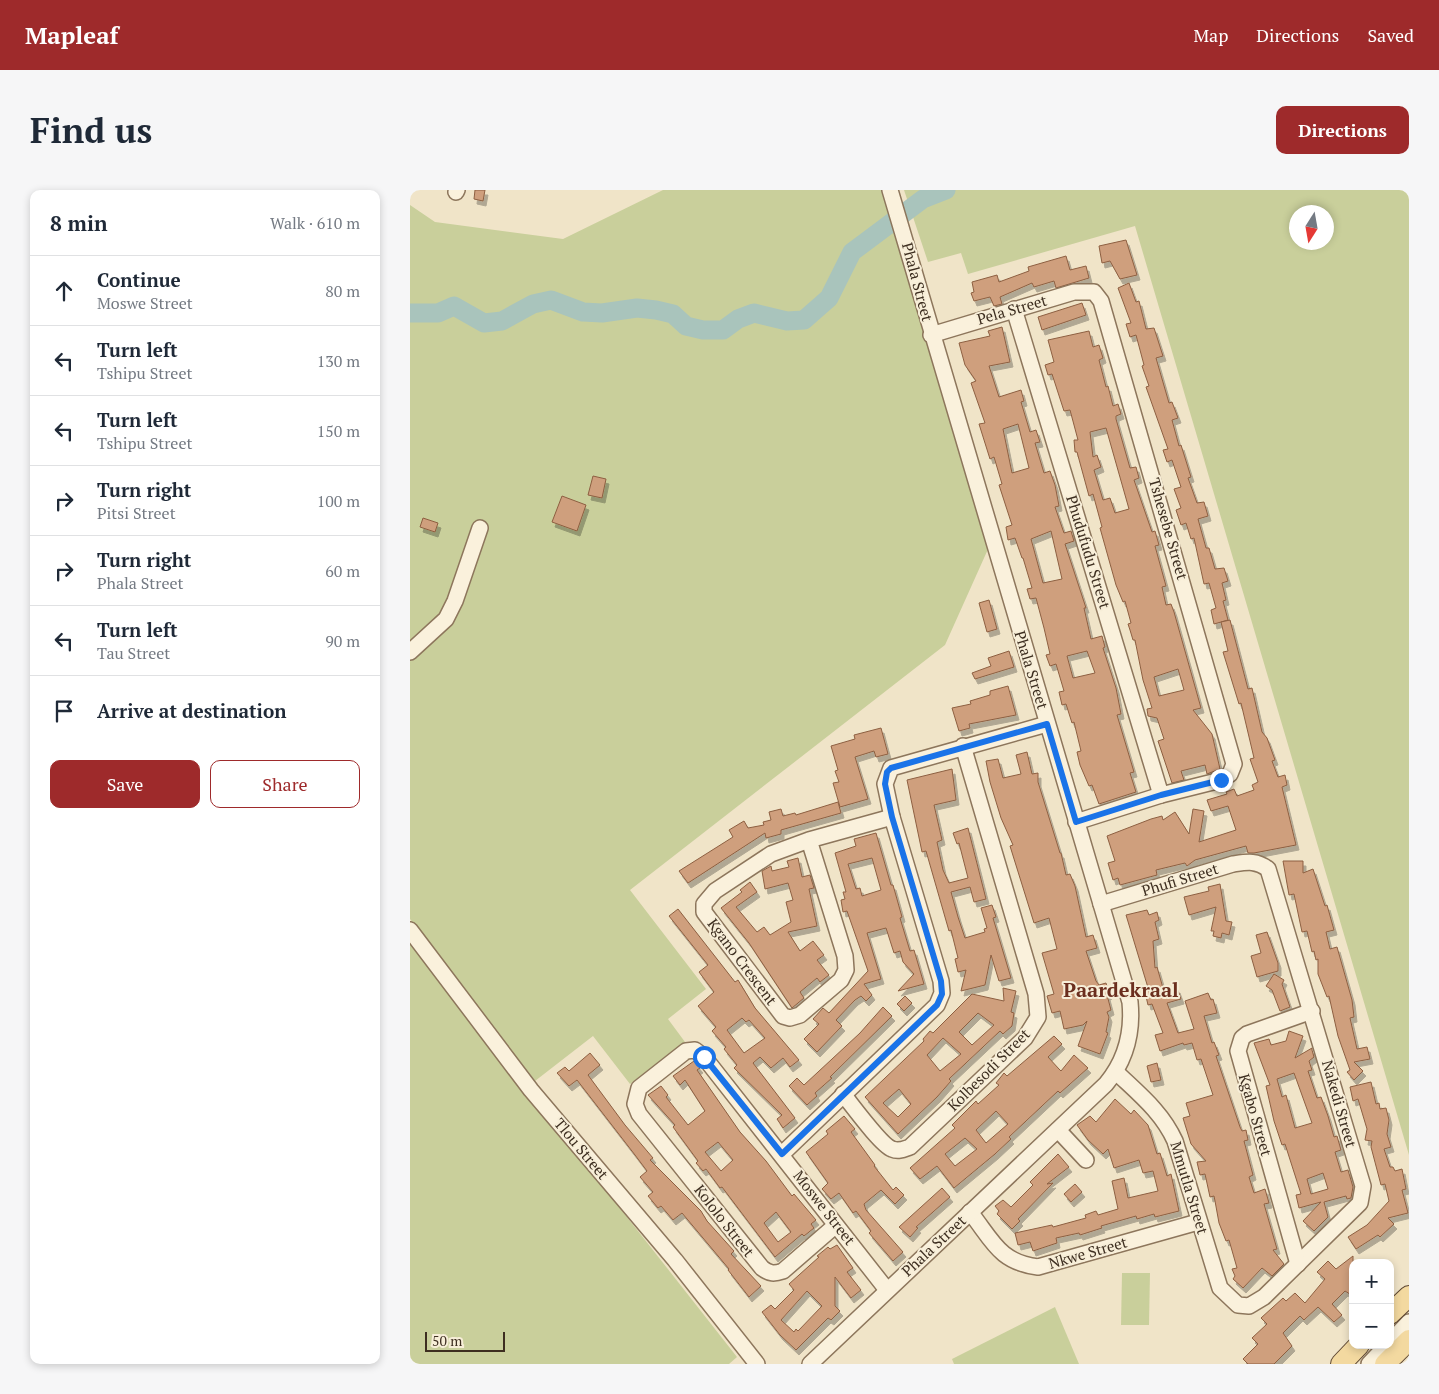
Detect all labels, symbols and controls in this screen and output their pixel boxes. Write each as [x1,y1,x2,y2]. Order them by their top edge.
text: Mapleaf [25,19,118,51]
text: Map [1193,23,1228,47]
text: Directions [1256,23,1339,47]
text: Saved [1367,23,1414,47]
button: Directions [1276,106,1409,154]
text: Find us [30,107,152,153]
north arrow [1289,205,1334,250]
text: 8 min [50,209,107,237]
text: Walk · 610 m [270,212,360,234]
street label: Phala Street [898,240,938,324]
text: Continue [97,267,181,292]
icon: ahead [50,277,78,305]
text: 80 m [325,280,360,302]
street label: Pela Street [974,289,1049,329]
text: Moswe Street [97,292,193,314]
text: Turn left [97,337,178,362]
icon: left [50,347,78,375]
text: 130 m [317,350,360,372]
text: Tshipu Street [97,362,192,384]
text: Turn left [97,407,178,432]
icon: left [50,417,78,445]
text: 150 m [317,420,360,442]
text: Tshipu Street [97,432,192,454]
street label: Tshesebe Street [1145,475,1193,582]
text: Turn right [97,477,191,502]
icon: right [50,487,78,515]
text: 100 m [317,490,360,512]
street label: Phudufudu Street [1062,493,1116,611]
text: Pitsi Street [97,502,176,524]
text: Turn right [97,547,191,572]
icon: right [50,557,78,585]
text: 60 m [325,560,360,582]
text: Phala Street [97,572,183,594]
text: Turn left [97,617,178,642]
icon: left [50,627,78,655]
street label: Phala Street [1011,628,1053,712]
text: 90 m [325,630,360,652]
text: Tau Street [97,642,170,664]
icon: arrive [50,697,78,725]
text: Arrive at destination [97,698,286,723]
button: Save [50,760,200,808]
button: Share [210,760,360,808]
route end [1210,769,1233,792]
street label: Phufi Street [1139,858,1221,900]
street label: Kgano Crescent [704,914,782,1009]
district label: Paardekraal [1063,976,1179,1003]
street label: Kolbesodi Street [943,1023,1034,1115]
route start [693,1046,716,1069]
street label: Nakedi Street [1318,1058,1362,1150]
street label: Kgabo Street [1235,1071,1277,1159]
street label: Tlou Street [550,1113,614,1184]
street label: Mmutla Street [1166,1139,1214,1237]
street label: Moswe Street [789,1166,861,1249]
street label: Kololo Street [690,1180,760,1261]
street label: Phala Street [897,1210,970,1280]
street label: Nkwe Street [1046,1231,1130,1273]
map controls [1349,1259,1394,1349]
button: + [1349,1259,1394,1304]
button: − [1349,1304,1394,1349]
scale bar [425,1329,505,1352]
text: 50 m [432,1331,462,1350]

